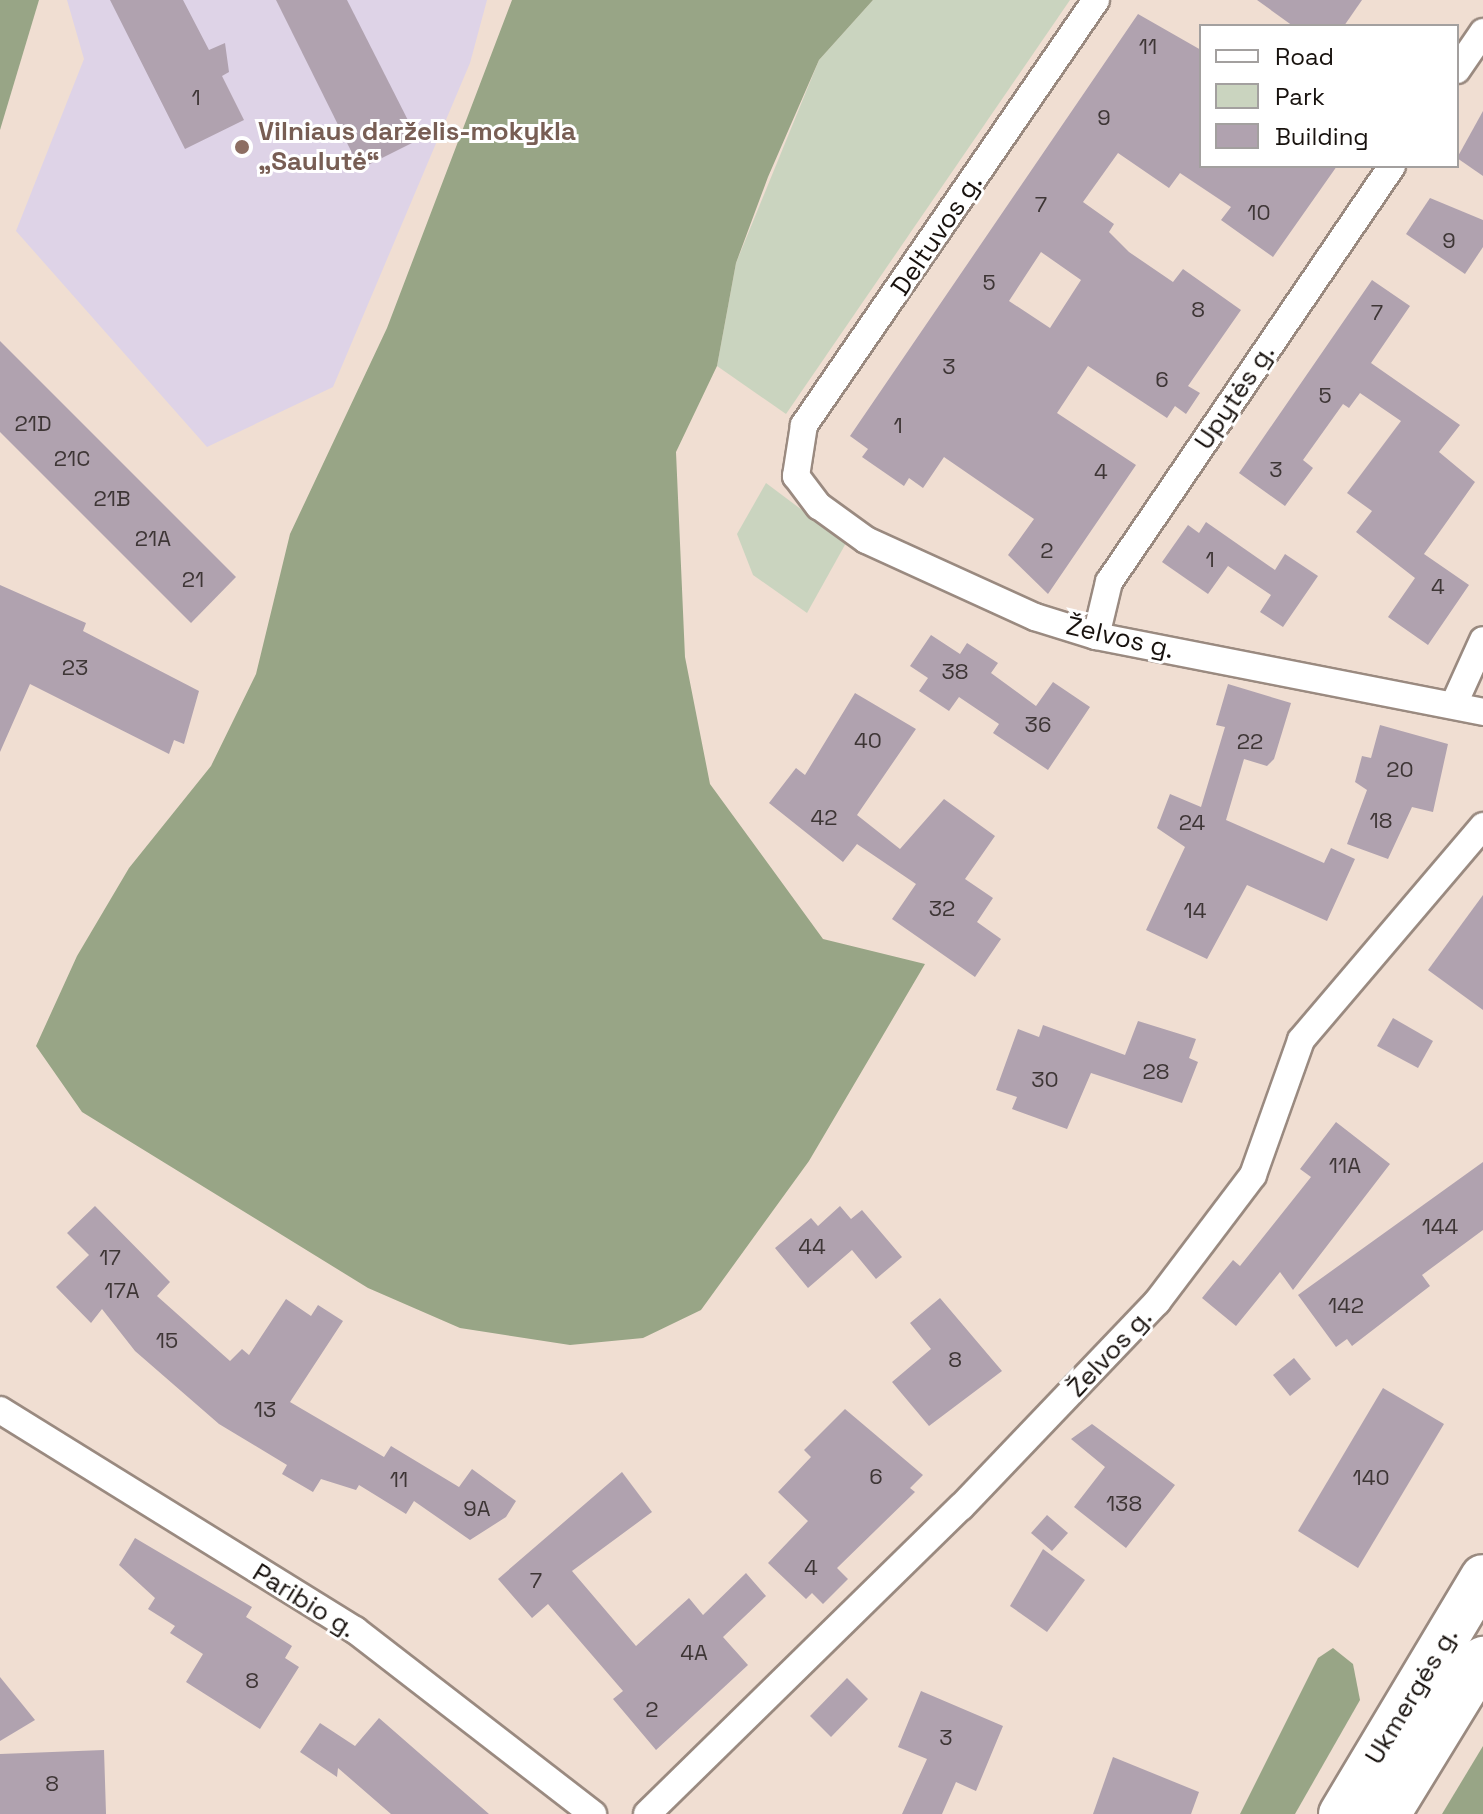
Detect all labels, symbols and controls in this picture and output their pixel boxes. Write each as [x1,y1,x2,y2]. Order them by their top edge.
legend [1199,24,1459,168]
house number: 11 [1139,34,1157,60]
text: Road [1275,41,1334,72]
text: Park [1275,81,1325,112]
house number: 1 [191,85,201,111]
house number: 9 [1097,105,1111,131]
place label: Vilniaus darželis-mokykla „Saulutė“ [258,116,576,178]
text: Building [1275,121,1369,152]
marker: Vilniaus darželis-mokykla „Saulutė“ [233,138,251,156]
street label: Deltuvos g. [885,168,989,302]
house number: 7 [1035,192,1047,218]
house number: 10 [1247,200,1271,226]
house number: 9 [1442,228,1456,254]
house number: 5 [982,270,996,296]
house number: 8 [1191,297,1205,323]
house number: 7 [1371,300,1383,326]
street label: Upytės g. [1188,338,1282,456]
house number: 3 [942,354,956,380]
house number: 6 [1155,367,1169,393]
house number: 5 [1318,383,1332,409]
house number: 21D [14,411,52,437]
house number: 1 [893,413,903,439]
house number: 21C [54,446,90,472]
house number: 3 [1269,457,1283,483]
house number: 4 [1094,459,1108,485]
house number: 21B [93,486,131,512]
house number: 21A [135,526,171,552]
house number: 2 [1040,538,1054,564]
house number: 1 [1205,547,1215,573]
house number: 21 [182,567,204,593]
house number: 4 [1431,574,1445,600]
street label: Želvos g. [1063,610,1177,666]
house number: 23 [62,655,88,681]
house number: 38 [942,659,968,685]
house number: 36 [1025,712,1051,738]
house number: 40 [854,728,882,754]
house number: 22 [1237,729,1263,755]
house number: 20 [1386,757,1414,783]
house number: 42 [810,805,838,831]
house number: 18 [1370,808,1392,834]
house number: 24 [1179,810,1205,836]
house number: 32 [929,896,955,922]
house number: 14 [1184,898,1206,924]
house number: 28 [1143,1059,1169,1085]
house number: 30 [1031,1067,1059,1093]
house number: 11A [1329,1153,1361,1179]
house number: 144 [1422,1214,1458,1240]
house number: 44 [798,1234,826,1260]
house number: 17 [99,1245,121,1271]
house number: 17A [104,1278,140,1304]
house number: 142 [1328,1293,1364,1319]
street label: Želvos g. [1061,1302,1159,1404]
house number: 15 [156,1328,178,1354]
house number: 8 [948,1347,962,1373]
house number: 13 [254,1397,276,1423]
house number: 6 [869,1464,883,1490]
house number: 140 [1352,1465,1390,1491]
house number: 11 [390,1467,408,1493]
house number: 138 [1106,1491,1142,1517]
house number: 9A [463,1496,491,1522]
house number: 4 [804,1555,818,1581]
street label: Paribio g. [247,1557,361,1645]
house number: 7 [530,1568,542,1594]
street label: Ukmergės g. [1359,1622,1465,1770]
house number: 4A [680,1640,708,1666]
house number: 8 [245,1668,259,1694]
house number: 2 [645,1697,659,1723]
house number: 3 [939,1725,953,1751]
house number: 8 [45,1771,59,1797]

